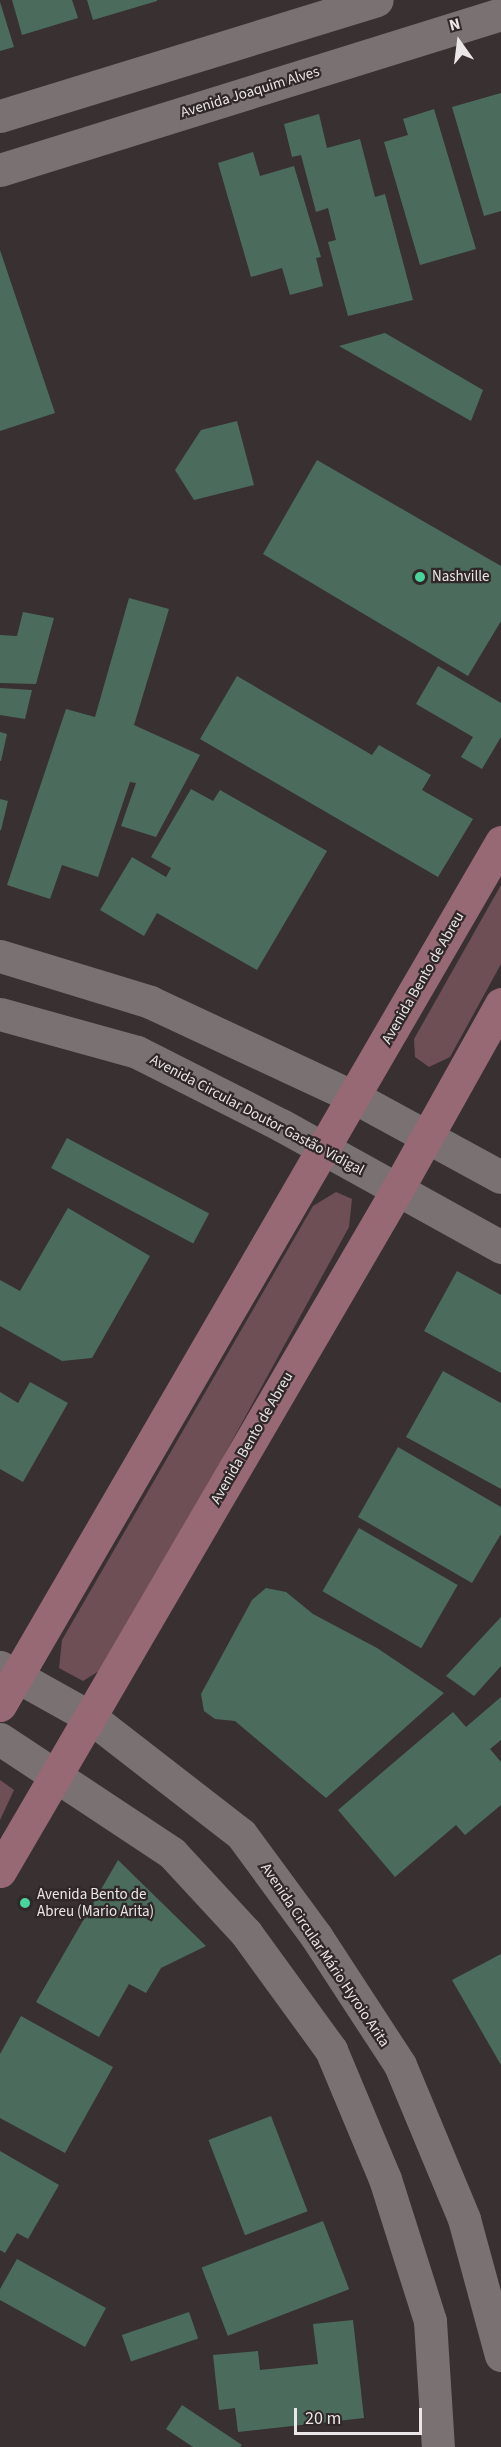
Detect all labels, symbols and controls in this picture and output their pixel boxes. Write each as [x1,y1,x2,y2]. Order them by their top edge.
north arrow [429,12,489,72]
text: N [447,13,462,36]
street label: Avenida Joaquim Alves [178,62,322,122]
place label: Nashville [432,568,489,586]
marker: Nashville [413,570,427,584]
street label: Avenida Bento de Abreu [378,909,468,1047]
street label: Avenida Circular Doutor Gastão Vidigal [147,1051,367,1179]
street label: Avenida Bento de Abreu [207,1369,297,1507]
street label: Avenida Circular Mário Hyroio Arita [257,1860,393,2050]
place label: Avenida Bento de Abreu (Mario Arita) [37,1885,154,1920]
marker: Avenida Bento de Abreu (Mario Arita) [18,1896,32,1910]
scale bar [297,2396,424,2434]
text: 20 m [305,2406,341,2431]

